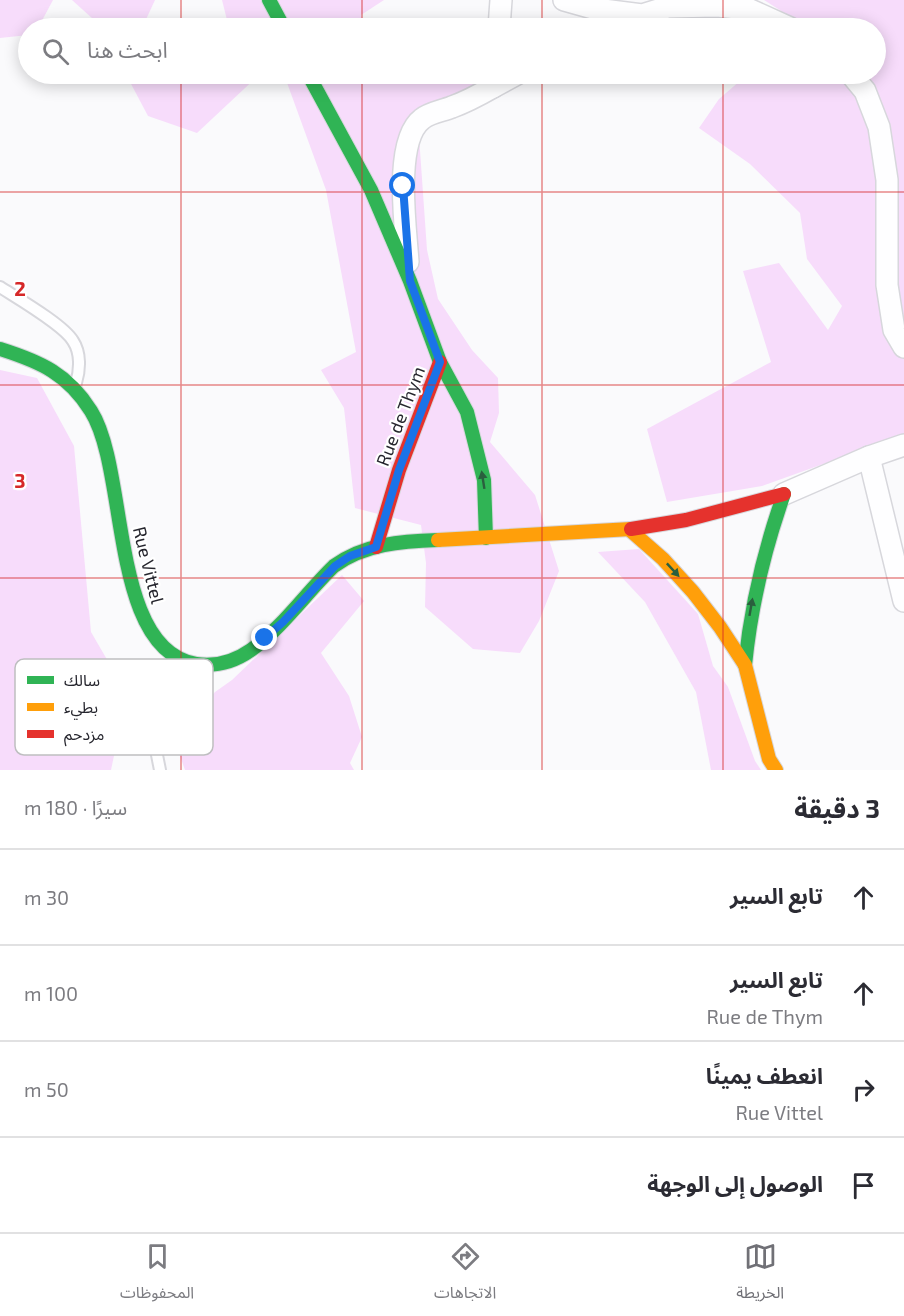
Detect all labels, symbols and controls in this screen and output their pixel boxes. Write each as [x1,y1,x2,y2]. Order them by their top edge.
search box [18,18,886,84]
icon: search [39,35,72,68]
text: ابحث هنا [87,36,168,62]
route start [389,172,415,198]
text: 2 [14,276,26,300]
street label: Rue de Thym [371,363,429,469]
text: 3 [14,468,26,492]
one-way arrow [478,470,487,489]
street label: Rue Vittel [129,524,169,607]
one-way arrow [666,562,680,577]
one-way arrow [747,597,756,616]
route end [251,624,277,650]
legend [15,659,213,755]
text: سالك [64,670,100,689]
text: بطيء [64,697,98,720]
text: مزدحم [64,724,104,747]
text: 3 دقيقة [794,792,880,823]
text: سيرًا · 180 m [24,795,127,819]
icon: ahead [847,881,880,914]
text: تابع السير [730,882,823,908]
text: 30 m [24,885,69,909]
text: تابع السير [730,966,823,992]
icon: ahead [847,977,880,1010]
text: 100 m [24,981,78,1005]
text: Rue de Thym [707,1004,823,1028]
text: انعطف يمينًا [706,1062,823,1088]
icon: right [847,1073,880,1106]
text: 50 m [24,1077,69,1101]
text: Rue Vittel [735,1100,823,1124]
icon: arrive [847,1169,880,1202]
text: الوصول إلى الوجهة [647,1170,823,1196]
tab: المحفوظات [120,1240,194,1310]
tab: الاتجاهات [434,1240,496,1310]
tab: الخريطة [736,1240,784,1310]

